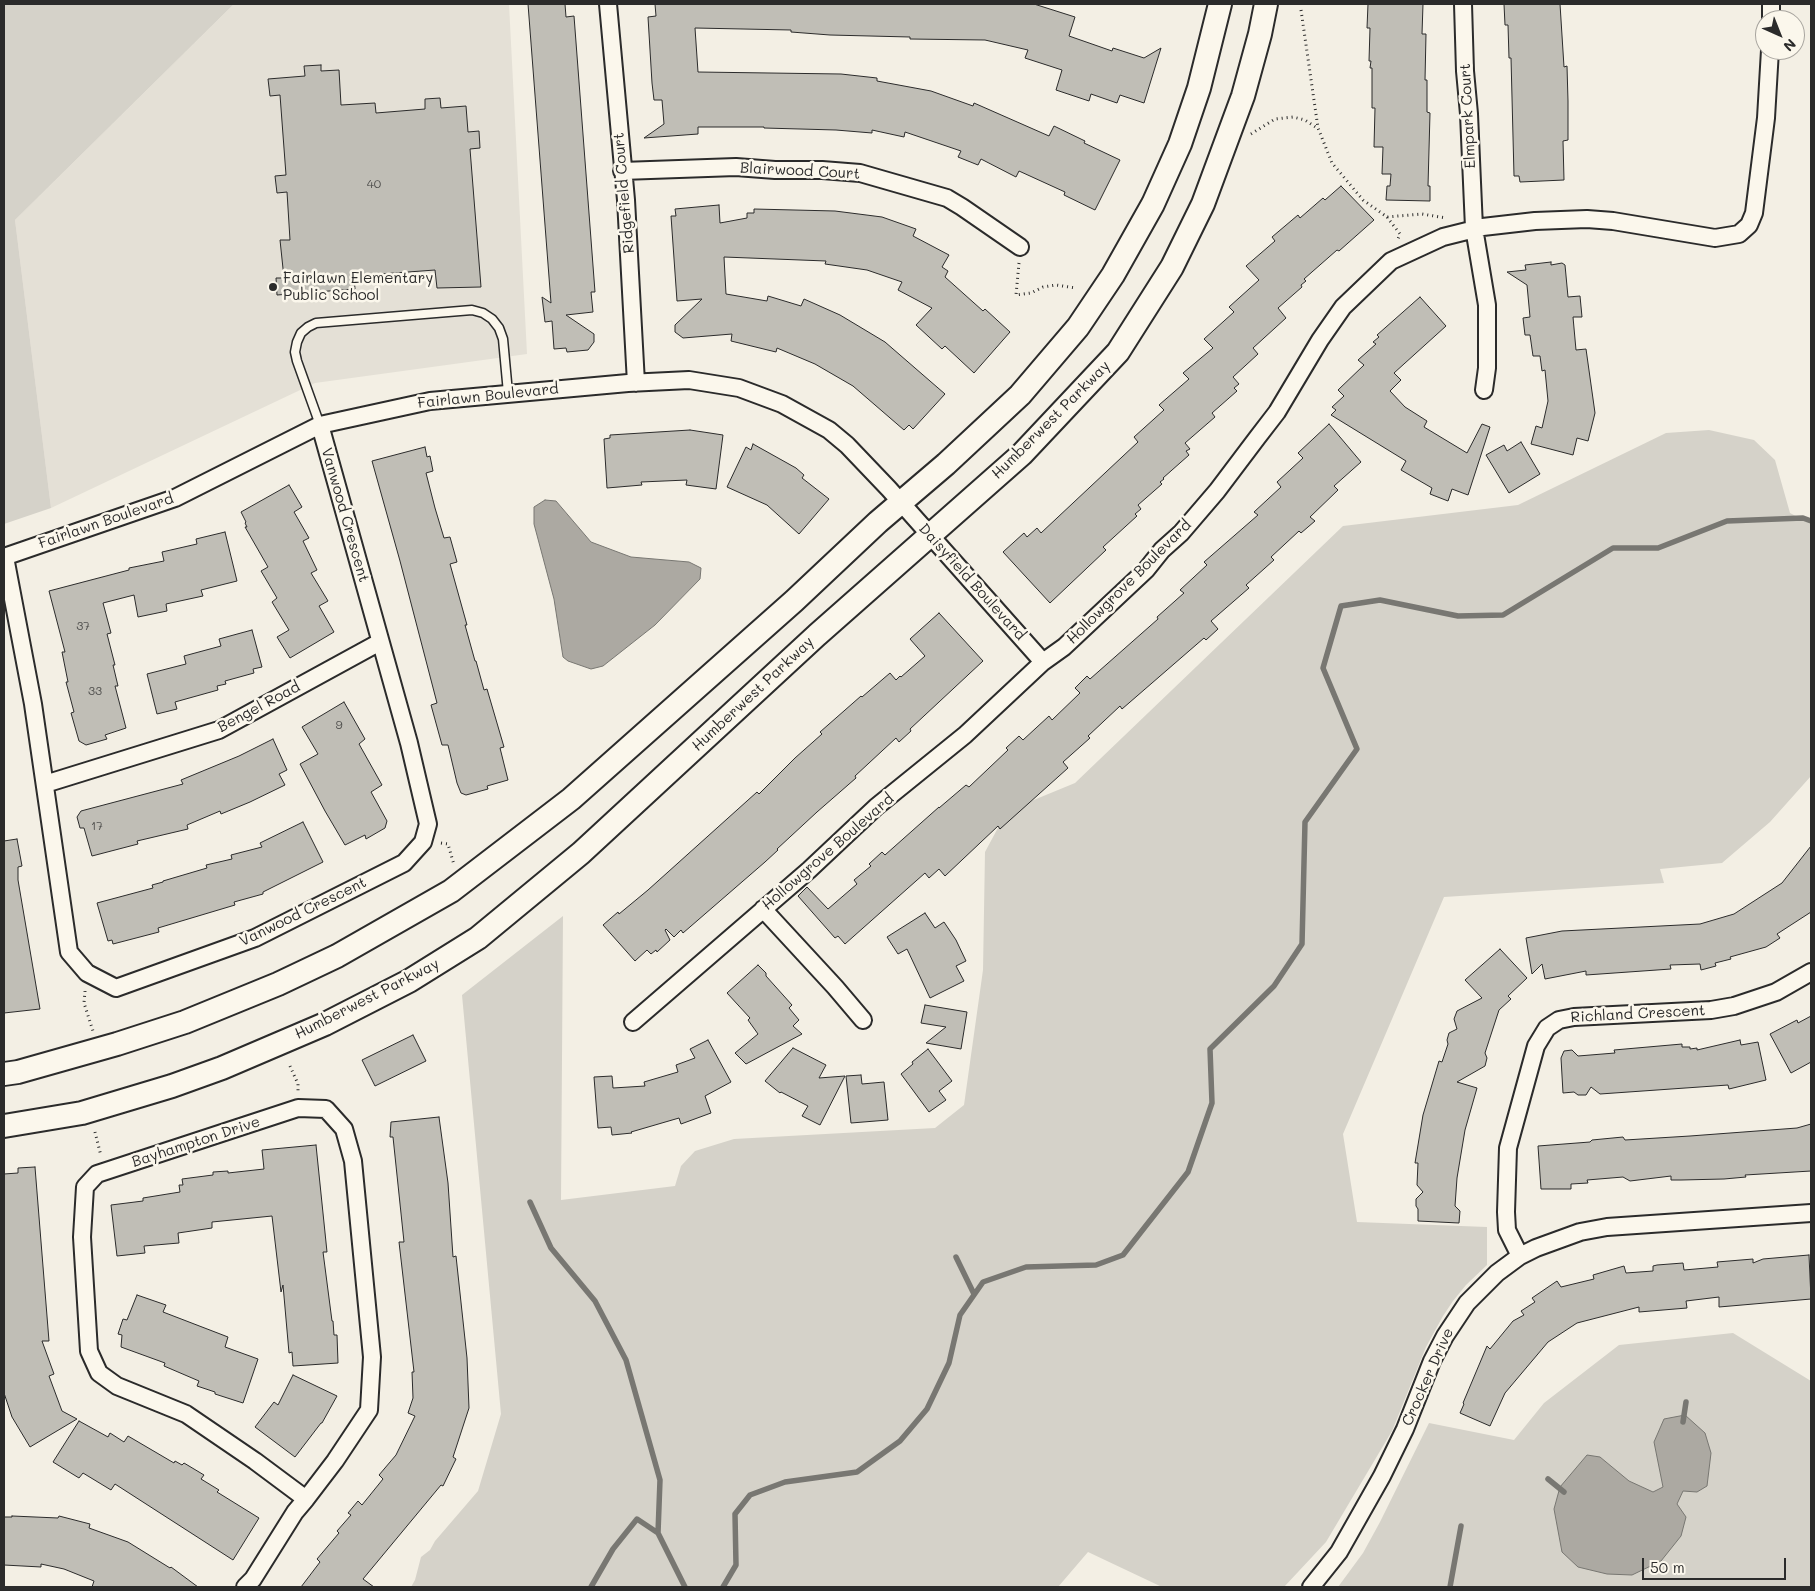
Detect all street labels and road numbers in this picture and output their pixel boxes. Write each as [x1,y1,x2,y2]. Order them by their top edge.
street label: Elmpark Court [1456,63,1480,169]
street label: Ridgefield Court [610,132,638,254]
street label: Blairwood Court [739,159,861,183]
street label: Humberwest Parkway [988,357,1114,483]
street label: Fairlawn Boulevard [417,380,559,412]
street label: Vanwood Crescent [317,446,373,584]
street label: Fairlawn Boulevard [36,489,176,553]
street label: Hollowgrove Boulevard [1063,516,1195,648]
street label: Daisyfield Boulevard [915,520,1029,644]
street label: Humberwest Parkway [688,633,818,755]
street label: Bengel Road [215,678,303,736]
street label: Hollowgrove Boulevard [758,790,898,914]
street label: Vanwood Crescent [237,873,369,951]
street label: Humberwest Parkway [292,955,442,1043]
street label: Richland Crescent [1570,1001,1706,1027]
street label: Bayhampton Drive [130,1113,262,1171]
street label: Crocker Drive [1398,1325,1458,1429]

